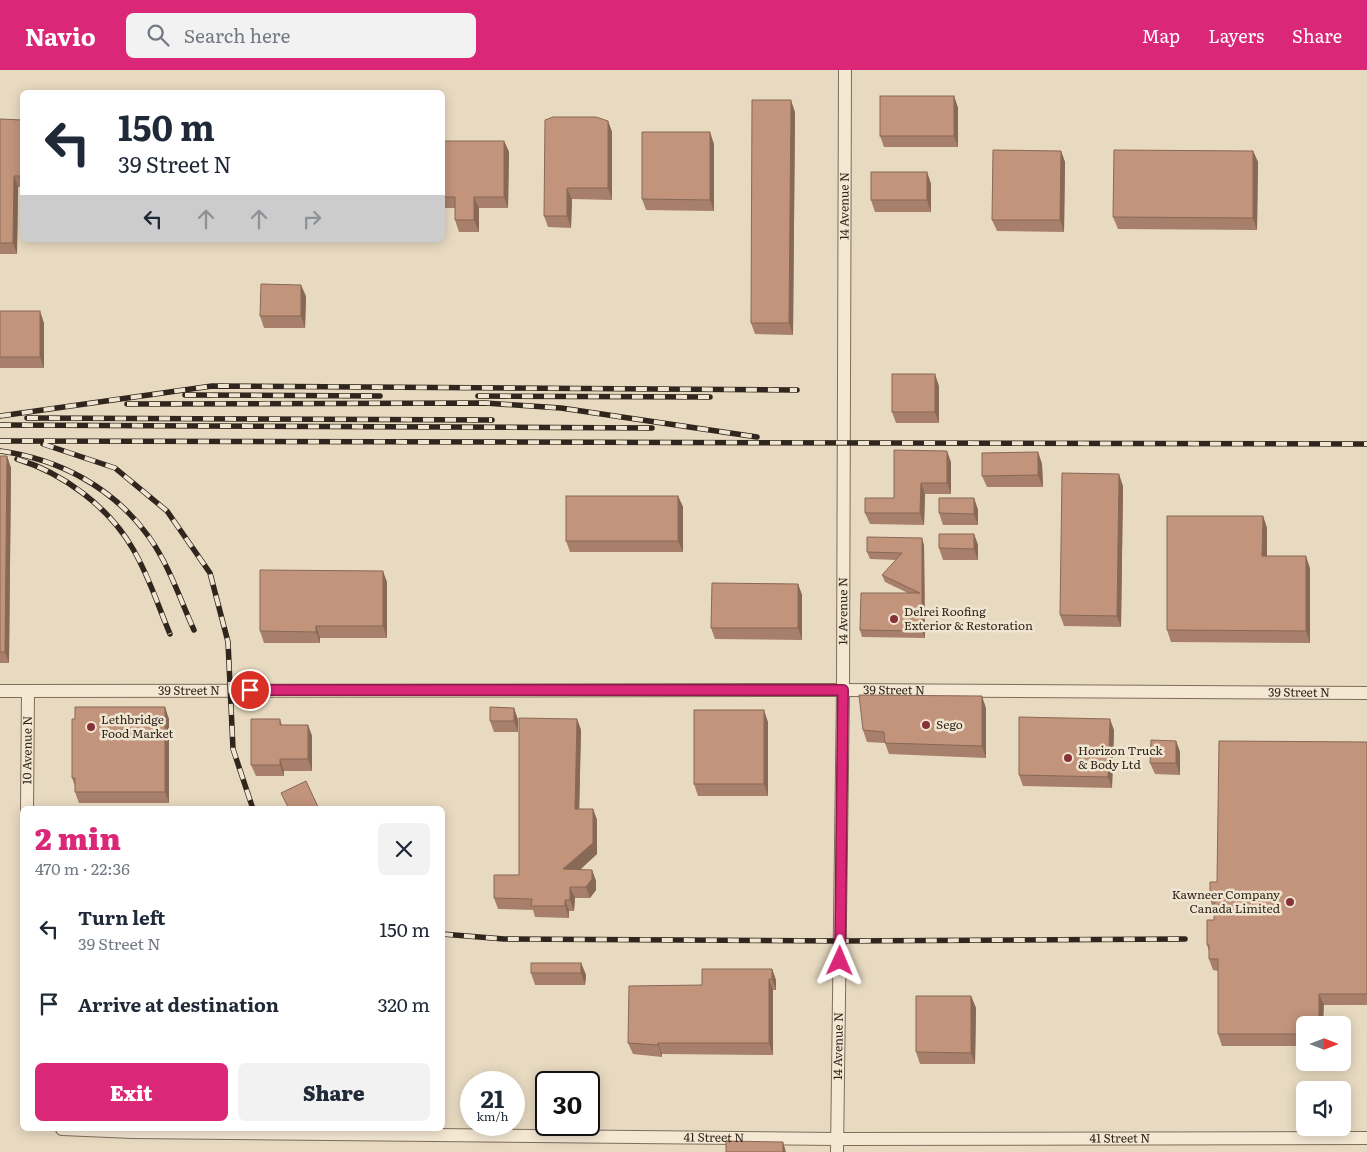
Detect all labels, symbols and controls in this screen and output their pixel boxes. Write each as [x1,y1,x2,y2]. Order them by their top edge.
search box [126,13,476,58]
text: Navio [25,18,96,53]
icon: search [144,21,172,49]
text: Search here [184,21,290,49]
text: Map [1142,22,1180,49]
text: Layers [1208,22,1264,49]
text: Share [1292,22,1342,49]
text: 150 m [118,100,215,152]
icon: left [35,110,100,175]
text: 39 Street N [118,147,232,180]
street label: 14 Avenue N [834,172,853,240]
icon: left [139,205,167,233]
icon: ahead [192,205,220,233]
icon: ahead [245,205,273,233]
icon: right [298,205,326,233]
street label: 14 Avenue N [833,577,851,645]
place label: Delrei Roofing Exterior & Restoration [904,602,1033,634]
marker: Delrei Roofing Exterior & Restoration [888,613,900,625]
pin [229,669,271,711]
icon: arrive [236,676,264,704]
street label: 39 Street N [863,680,925,698]
street label: 39 Street N [158,681,220,699]
street label: 39 Street N [1268,682,1330,701]
place label: Lethbridge Food Market [101,710,174,742]
street label: 10 Avenue N [17,715,36,784]
place label: Sego [936,715,963,733]
marker: Sego [920,719,932,731]
marker: Lethbridge Food Market [85,721,97,733]
place label: Horizon Truck & Body Ltd [1078,741,1163,773]
marker: Horizon Truck & Body Ltd [1062,752,1074,764]
text: 2 min [35,815,121,859]
button: close [378,823,430,875]
text: 470 m · 22:36 [35,856,130,880]
place label: Kawneer Company Canada Limited [1172,885,1281,917]
marker: Kawneer Company Canada Limited [1284,896,1296,908]
text: Turn left [78,903,165,931]
icon: left [35,915,63,943]
text: 150 m [379,915,430,943]
text: 39 Street N [78,931,161,955]
position arrow [813,934,865,986]
icon: arrive [35,990,63,1018]
text: Arrive at destination [78,990,279,1018]
text: 320 m [377,990,430,1018]
street label: 14 Avenue N [828,1012,847,1080]
north arrow [1296,1016,1351,1071]
map controls [1296,1016,1351,1136]
button: Exit [35,1063,228,1121]
button: Share [238,1063,430,1121]
speed limit sign: 30 [535,1071,600,1136]
text: 21 [481,1079,504,1116]
button: sound [1296,1081,1351,1136]
text: km/h [477,1107,508,1125]
street label: 41 Street N [683,1127,744,1146]
street label: 41 Street N [1090,1128,1150,1147]

